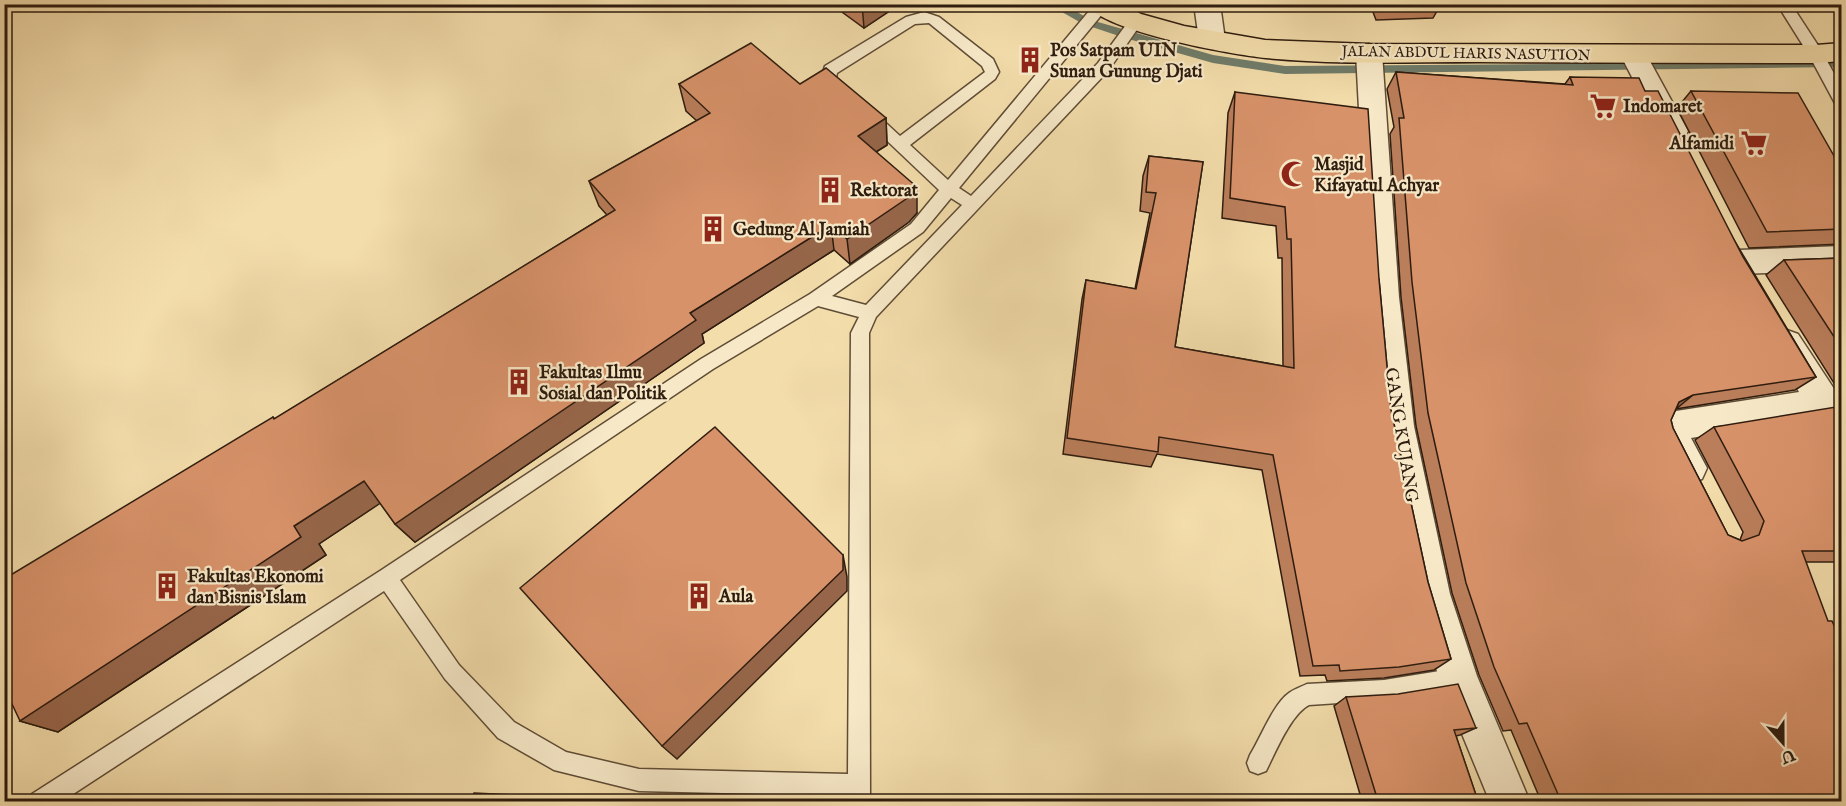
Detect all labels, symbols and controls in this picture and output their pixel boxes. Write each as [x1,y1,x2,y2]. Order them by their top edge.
place label: Pos Satpam UIN Sunan Gunung Djati [1050,40,1203,84]
street label: JALAN ABDUL HARIS NASUTION [1339,42,1591,65]
building icon: Pos Satpam UIN Sunan Gunung Djati [1015,45,1045,75]
supermarket icon: Indomaret [1588,91,1618,121]
place label: Indomaret [1623,96,1703,119]
supermarket icon: Alfamidi [1739,128,1769,158]
place label: Alfamidi [1669,133,1734,156]
place label: Masjid Kifayatul Achyar [1314,154,1440,198]
mosque icon: Masjid Kifayatul Achyar [1279,159,1309,189]
building icon: Rektorat [815,175,845,205]
place label: Rektorat [850,180,919,203]
building icon: Gedung Al Jamiah [698,214,728,244]
place label: Gedung Al Jamiah [733,219,870,242]
place label: Fakultas Ilmu Sosial dan Politik [539,362,668,406]
street label: GANG KUJANG [1378,366,1423,505]
building icon: Fakultas Ilmu Sosial dan Politik [504,367,534,397]
place label: Fakultas Ekonomi dan Bisnis Islam [187,566,324,610]
building icon: Fakultas Ekonomi dan Bisnis Islam [152,571,182,601]
building icon: Aula [684,581,714,611]
place label: Aula [718,586,754,609]
north arrow [1753,713,1813,773]
text: U [1777,743,1798,767]

